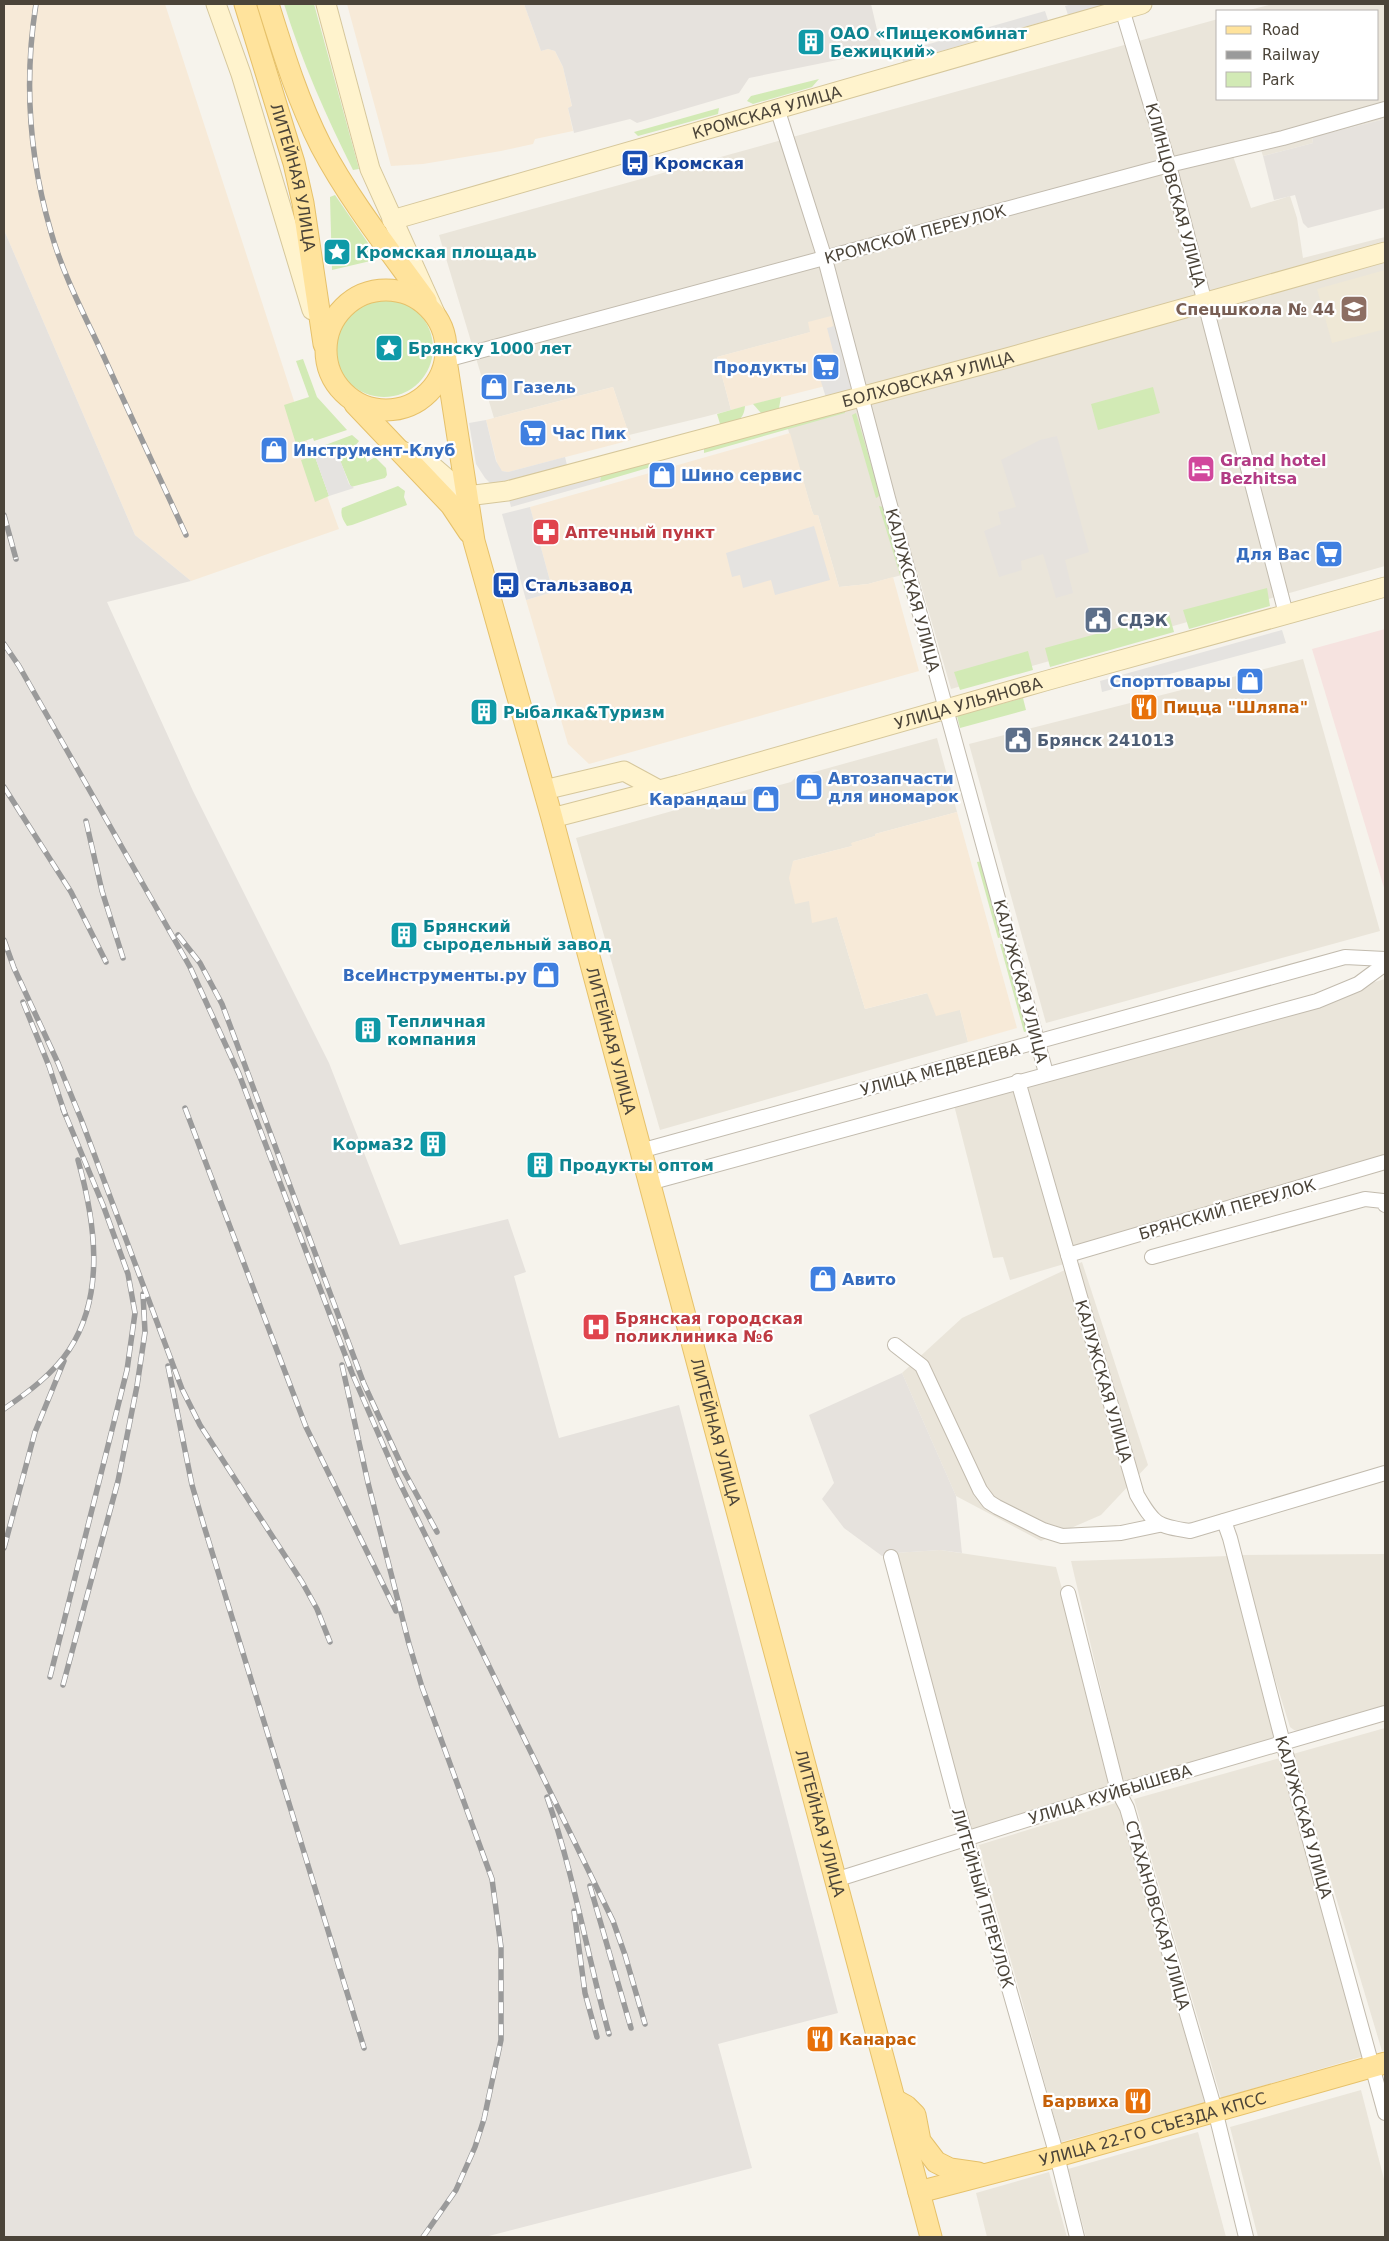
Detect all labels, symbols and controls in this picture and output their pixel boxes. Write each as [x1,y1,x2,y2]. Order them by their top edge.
legend [1216,10,1379,100]
text: Road [1262,21,1300,39]
place label: ОАО «Пищекомбинат Бежицкий» [830,24,1028,61]
building icon: ОАО «Пищекомбинат Бежицкий» [796,27,826,57]
text: Railway [1262,46,1320,64]
text: Park [1262,71,1295,89]
street label: КРОМСКАЯ УЛИЦА [690,82,844,143]
street label: ЛИТЕЙНАЯ УЛИЦА [266,101,319,253]
street label: КЛИНЦОВСКАЯ УЛИЦА [1142,101,1209,289]
bus stop icon: Кромская [620,148,650,178]
place label: Кромская [654,154,744,173]
street label: КРОМСКОЙ ПЕРЕУЛОК [822,201,1009,268]
place icon: Кромская площадь [322,237,352,267]
place label: Кромская площадь [356,243,537,262]
school or university icon: Спецшкола № 44 [1339,294,1369,324]
place label: Спецшкола № 44 [1175,300,1335,319]
place icon: Брянску 1000 лет [374,333,404,363]
place label: Брянску 1000 лет [408,339,572,358]
street label: БОЛХОВСКАЯ УЛИЦА [840,348,1016,411]
supermarket icon: Продукты [811,352,841,382]
place label: Продукты [713,358,807,377]
shop icon: Газель [479,372,509,402]
place label: Газель [513,378,576,397]
supermarket icon: Час Пик [518,418,548,448]
place label: Час Пик [552,424,626,443]
shop icon: Инструмент-Клуб [259,435,289,465]
place label: Инструмент-Клуб [293,441,455,460]
place label: Grand hotel Bezhitsa [1220,451,1327,488]
hotel icon: Grand hotel Bezhitsa [1186,454,1216,484]
shop icon: Шино сервис [647,460,677,490]
place label: Шино сервис [681,466,802,485]
street label: КАЛУЖСКАЯ УЛИЦА [882,506,943,674]
pharmacy icon: Аптечный пункт [531,517,561,547]
place label: Аптечный пункт [565,523,715,542]
supermarket icon: Для Вас [1314,539,1344,569]
place label: Для Вас [1236,545,1310,564]
bus stop icon: Стальзавод [491,570,521,600]
place label: Стальзавод [525,576,633,595]
public building icon: СДЭК [1083,605,1113,635]
place label: СДЭК [1117,611,1168,630]
shop icon: Спорттовары [1235,666,1265,696]
place label: Спорттовары [1109,672,1231,691]
street label: УЛИЦА УЛЬЯНОВА [892,673,1045,733]
restaurant icon: Пицца "Шляпа" [1129,692,1159,722]
building icon: Рыбалка&Туризм [469,697,499,727]
place label: Пицца "Шляпа" [1163,698,1308,717]
place label: Рыбалка&Туризм [503,703,665,722]
public building icon: Брянск 241013 [1003,725,1033,755]
place label: Брянск 241013 [1037,731,1175,750]
place label: Автозапчасти для иномарок [828,769,959,806]
shop icon: Автозапчасти для иномарок [794,772,824,802]
shop icon: Карандаш [751,784,781,814]
place label: Карандаш [649,790,747,809]
street label: КАЛУЖСКАЯ УЛИЦА [990,897,1051,1065]
place label: Брянский сыродельный завод [423,917,612,954]
building icon: Брянский сыродельный завод [389,920,419,950]
shop icon: ВсеИнструменты.ру [531,960,561,990]
street label: ЛИТЕЙНАЯ УЛИЦА [582,964,640,1116]
place label: ВсеИнструменты.ру [343,966,528,985]
place label: Тепличная компания [387,1012,486,1049]
building icon: Тепличная компания [353,1015,383,1045]
street label: УЛИЦА МЕДВЕДЕВА [858,1039,1022,1100]
building icon: Корма32 [418,1129,448,1159]
place label: Корма32 [332,1135,414,1154]
building icon: Продукты оптом [525,1150,555,1180]
place label: Продукты оптом [559,1156,714,1175]
street label: БРЯНСКИЙ ПЕРЕУЛОК [1137,1175,1318,1244]
shop icon: Авито [808,1264,838,1294]
place label: Авито [842,1270,896,1289]
street label: КАЛУЖСКАЯ УЛИЦА [1071,1298,1136,1465]
place label: Брянская городская поликлиника №6 [615,1309,803,1346]
hospital icon: Брянская городская поликлиника №6 [581,1312,611,1342]
street label: ЛИТЕЙНАЯ УЛИЦА [687,1356,744,1508]
street label: КАЛУЖСКАЯ УЛИЦА [1271,1734,1336,1901]
street label: ЛИТЕЙНАЯ УЛИЦА [791,1747,849,1899]
street label: УЛИЦА КУЙБЫШЕВА [1026,1761,1194,1828]
street label: ЛИТЕЙНЫЙ ПЕРЕУЛОК [948,1806,1018,1991]
street label: СТАХАНОВСКАЯ УЛИЦА [1121,1818,1194,2012]
restaurant icon: Канарас [805,2024,835,2054]
place label: Канарас [839,2030,916,2049]
restaurant icon: Барвиха [1123,2086,1153,2116]
street label: УЛИЦА 22-ГО СЪЕЗДА КПСС [1037,2088,1268,2170]
place label: Барвиха [1042,2092,1119,2111]

